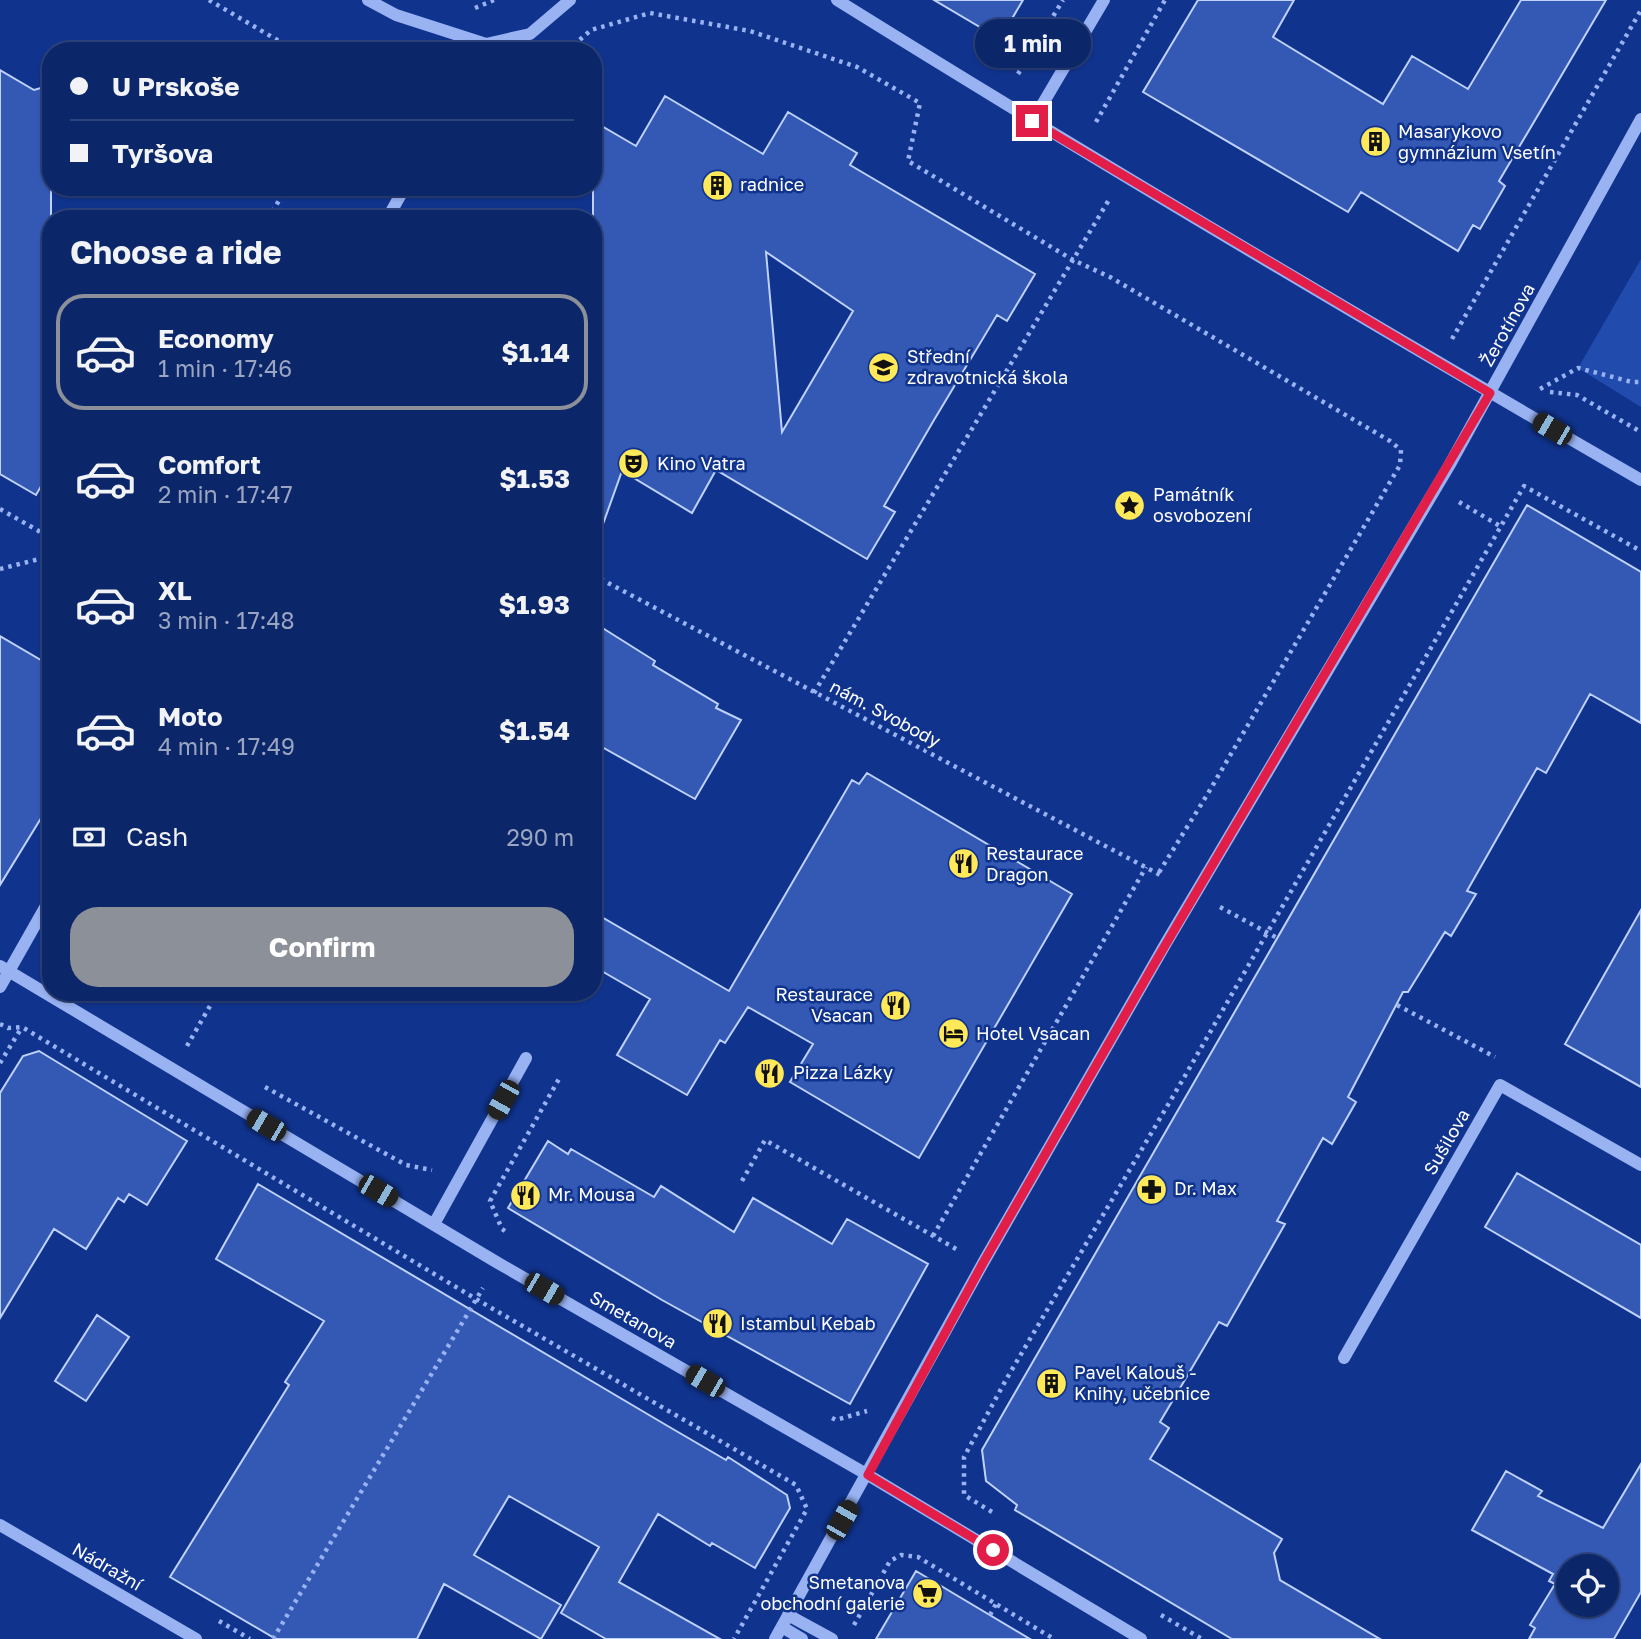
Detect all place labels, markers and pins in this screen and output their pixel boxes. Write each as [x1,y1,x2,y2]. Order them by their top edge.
place label: Masarykovo gymnázium Vsetín [1398,120,1556,163]
building icon: Masarykovo gymnázium Vsetín [1358,125,1392,159]
building icon: radnice [700,168,734,202]
place label: radnice [740,173,804,195]
place label: Střední zdravotnická škola [907,345,1068,388]
school or university icon: Střední zdravotnická škola [867,350,901,384]
theatre icon: Kino Vatra [617,447,651,481]
place label: Kino Vatra [657,452,746,474]
place label: Památník osvobození [1153,483,1252,526]
place icon: Památník osvobození [1113,488,1147,522]
place label: Restaurace Dragon [986,842,1084,885]
restaurant icon: Restaurace Dragon [946,847,980,881]
place label: Restaurace Vsacan [775,983,873,1026]
restaurant icon: Restaurace Vsacan [879,988,913,1022]
hotel icon: Hotel Vsacan [936,1017,970,1051]
place label: Hotel Vsacan [976,1022,1090,1044]
restaurant icon: Pizza Lázky [753,1056,787,1090]
place label: Pizza Lázky [793,1061,893,1083]
pharmacy icon: Dr. Max [1134,1172,1168,1206]
place label: Dr. Max [1174,1177,1237,1199]
restaurant icon: Mr. Mousa [508,1178,542,1212]
place label: Mr. Mousa [548,1183,635,1205]
restaurant icon: Istambul Kebab [700,1307,734,1341]
place label: Istambul Kebab [740,1312,876,1334]
place label: Pavel Kalouš - Knihy, učebnice [1074,1361,1210,1404]
building icon: Pavel Kalouš - Knihy, učebnice [1034,1366,1068,1400]
place label: Smetanova obchodní galerie [760,1571,905,1614]
supermarket icon: Smetanova obchodní galerie [911,1576,945,1610]

